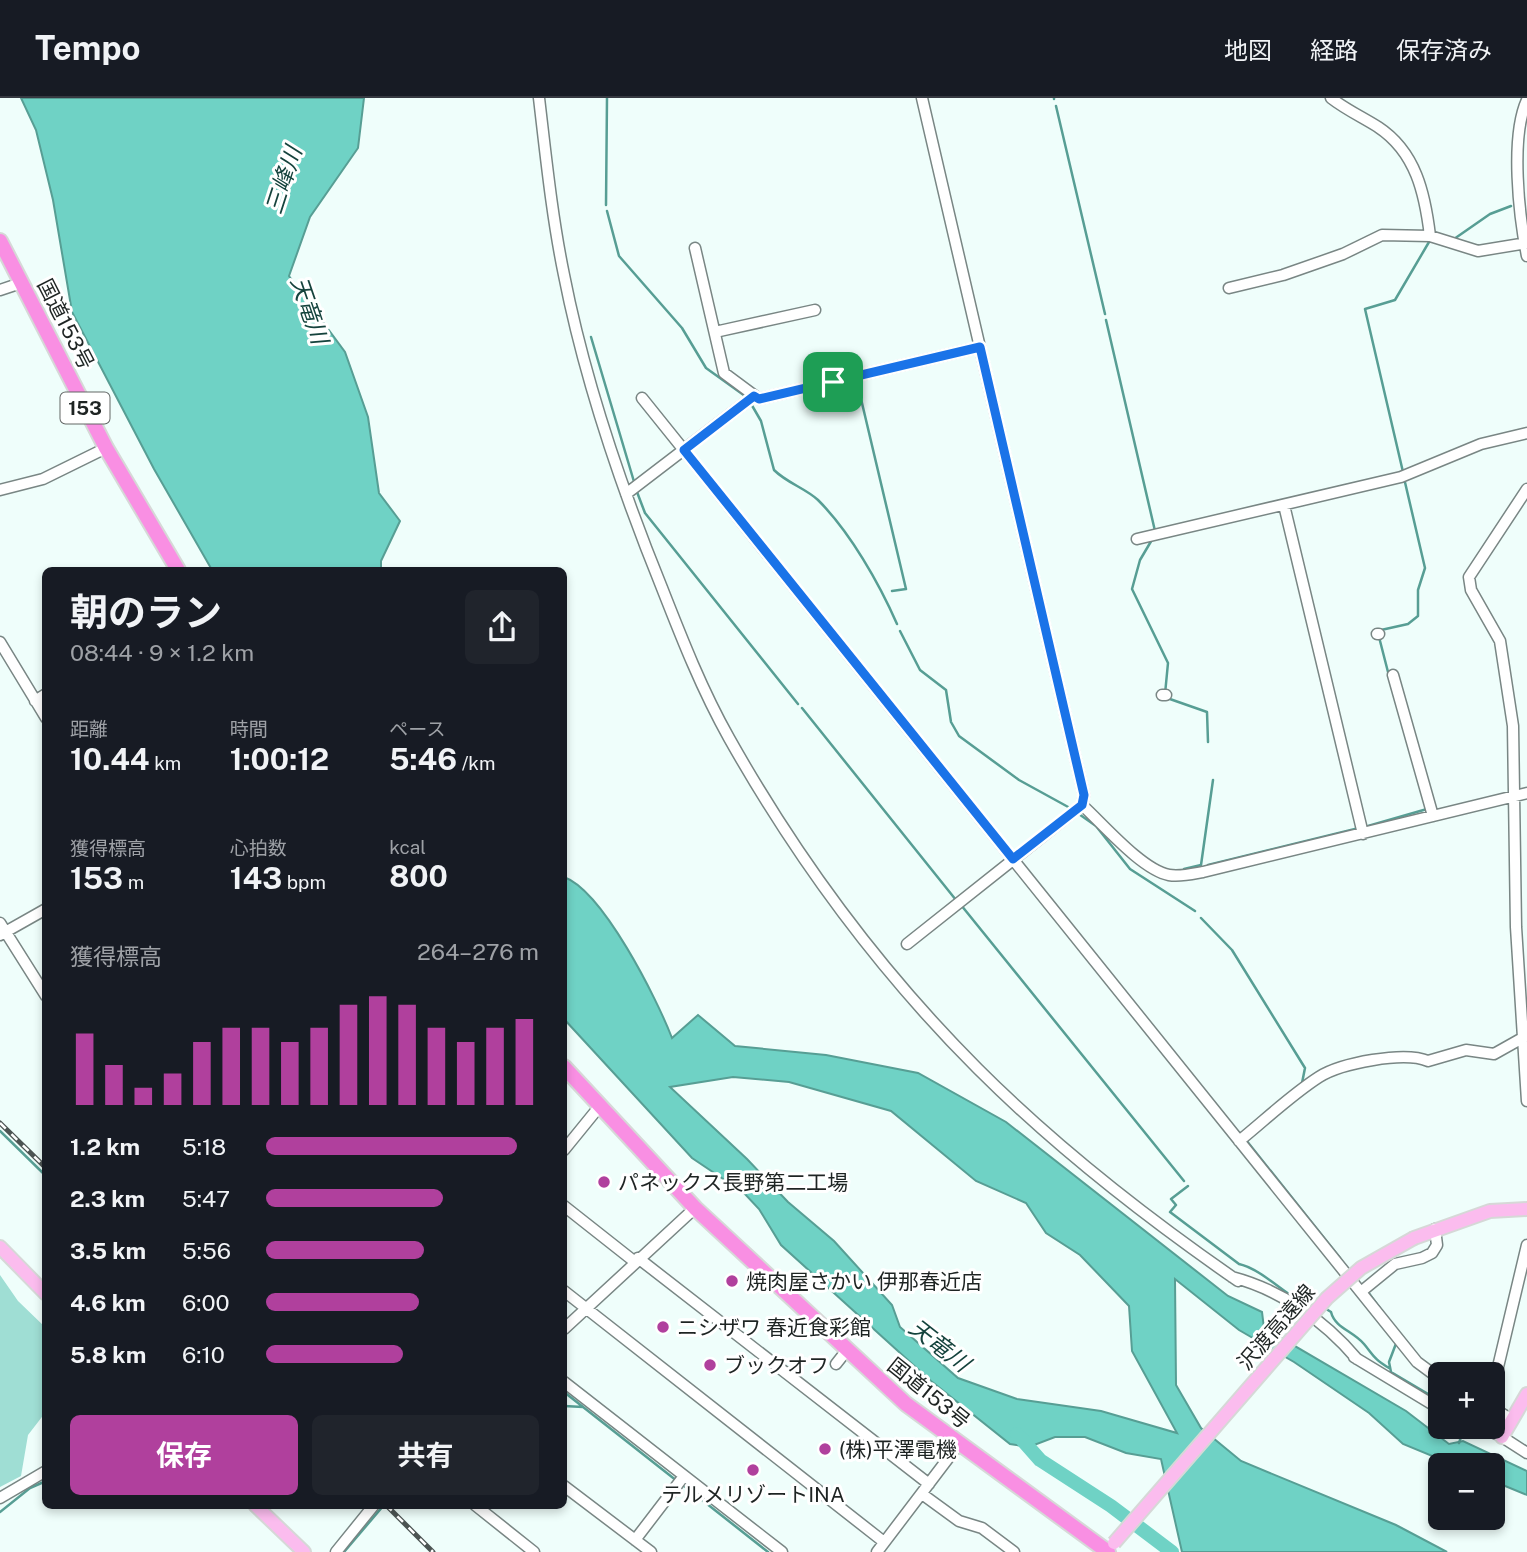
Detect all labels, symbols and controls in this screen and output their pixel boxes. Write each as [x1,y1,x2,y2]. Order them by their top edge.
text: Tempo [35,29,140,67]
text: 地図 [1224,36,1272,64]
text: 経路 [1310,36,1358,64]
text: 保存済み [1396,36,1492,64]
water label: 三峰川 [259,140,307,217]
water label: 天竜川 [286,273,335,350]
street label: 国道153号 [33,275,99,373]
pin [803,352,863,412]
icon: arrive [814,363,852,401]
road number: 153 [60,392,110,424]
text: 朝のラン [70,590,222,635]
button: share [465,590,539,664]
text: 08:44 · 9 × 1.2 km [70,639,254,666]
text: 距離 [70,718,108,740]
text: 時間 [230,718,268,740]
text: ペース [389,718,445,740]
text: 10.44 [70,741,150,777]
text: 1:00:12 [230,741,329,777]
text: 5:46 [389,741,457,777]
text: km [150,752,181,774]
text: /km [457,752,495,774]
text: kcal [389,836,426,858]
text: 獲得標高 [70,837,146,859]
text: 心拍数 [230,837,287,859]
text: 800 [389,858,448,894]
text: 153 [70,860,123,896]
text: 143 [230,860,282,896]
text: m [123,871,144,893]
text: bpm [282,871,326,893]
text: 264–276 m [417,938,539,965]
text: 獲得標高 [70,943,162,970]
text: 1.2 km [70,1133,140,1160]
text: 5:18 [182,1133,226,1160]
place label: パネックス長野第二工場 [618,1170,848,1195]
marker: パネックス長野第二工場 [596,1174,612,1190]
text: 2.3 km [70,1185,145,1212]
text: 5:47 [182,1185,230,1212]
text: 3.5 km [70,1237,146,1264]
text: 5:56 [182,1237,231,1264]
place label: 焼肉屋さかい 伊那春近店 [746,1269,982,1294]
marker: 焼肉屋さかい 伊那春近店 [724,1273,740,1289]
street label: 沢渡高遠線 [1232,1279,1320,1375]
text: 4.6 km [70,1289,146,1316]
text: 6:00 [182,1289,230,1316]
water label: 天竜川 [905,1313,978,1379]
place label: ニシザワ 春近食彩館 [677,1315,871,1340]
marker: ニシザワ 春近食彩館 [655,1319,671,1335]
text: 5.8 km [70,1341,146,1368]
text: 6:10 [182,1341,225,1368]
street label: 国道153号 [883,1352,975,1434]
place label: ブックオフ [724,1353,829,1378]
marker: ブックオフ [702,1357,718,1373]
map controls [1428,1362,1505,1530]
button: + [1428,1362,1505,1439]
button: 保存 [70,1415,298,1495]
button: 共有 [312,1415,539,1495]
place label: (株)平澤電機 [839,1437,957,1462]
marker: (株)平澤電機 [817,1441,833,1457]
button: − [1428,1453,1505,1530]
marker: テルメリゾートINA [745,1462,761,1478]
place label: テルメリゾートINA [661,1482,845,1507]

